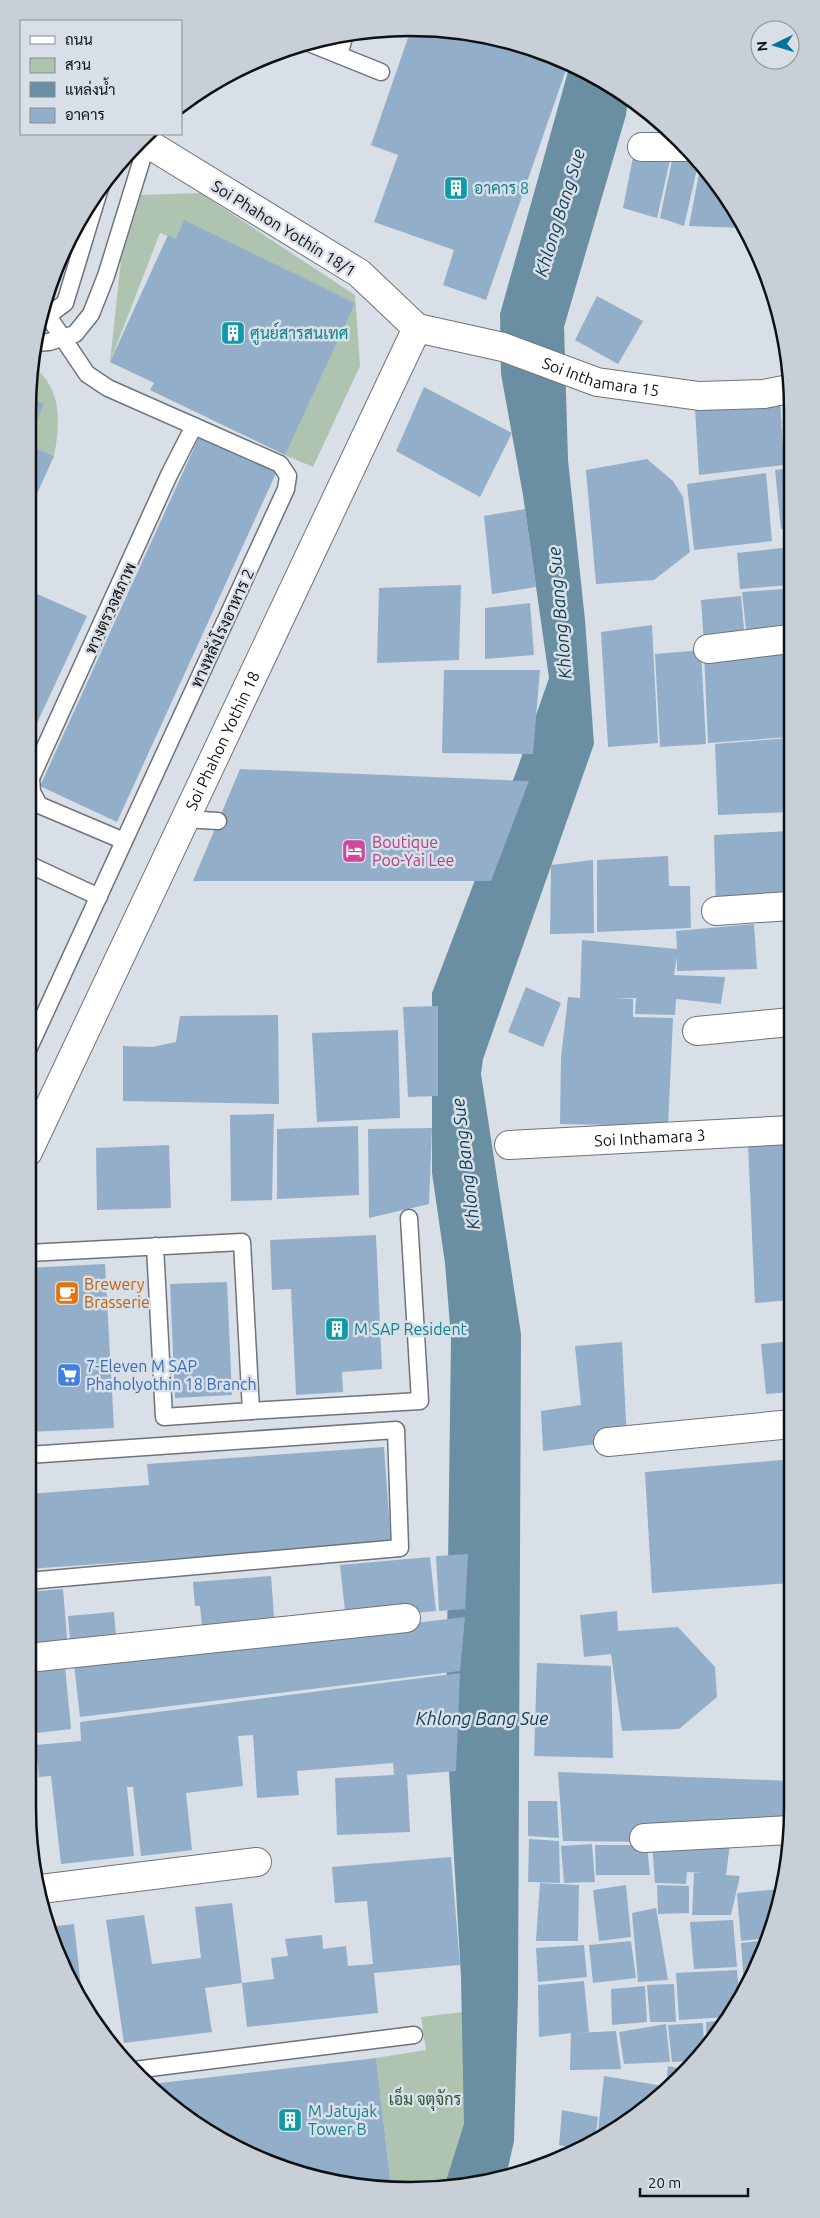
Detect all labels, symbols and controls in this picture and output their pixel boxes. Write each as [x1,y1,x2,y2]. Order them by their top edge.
legend [20,20,182,135]
north arrow [750,20,800,70]
text: ถนน [65,31,93,48]
text: N [754,40,770,52]
text: สวน [65,56,91,73]
text: แหล่งน้ำ [65,77,116,98]
text: อาคาร [65,106,105,123]
water label: Khlong Bang Sue [530,146,588,279]
building icon: อาคาร 8 [443,175,469,201]
street label: Soi Phahon Yothin 18/1 [209,176,359,280]
place label: อาคาร 8 [474,179,529,197]
building icon: ศูนย์สารสนเทศ [220,320,246,346]
place label: ศูนย์สารสนเทศ [250,321,348,345]
street label: Soi Inthamara 15 [540,353,660,399]
water label: Khlong Bang Sue [543,546,575,680]
street label: ทางตรวจสภาพ [81,560,139,656]
street label: ทางหลังโรงอาหาร 2 [185,565,257,690]
street label: Soi Phahon Yothin 18 [182,668,263,813]
place label: Boutique Poo-Yai Lee [372,833,454,869]
hotel icon: Boutique Poo-Yai Lee [341,838,367,864]
water label: Khlong Bang Sue [447,1097,483,1231]
street label: Soi Inthamara 3 [594,1126,706,1149]
place label: Brewery Brasserie [84,1275,150,1311]
cafe icon: Brewery Brasserie [54,1280,80,1306]
building icon: M SAP Resident [324,1316,350,1342]
place label: M SAP Resident [354,1320,468,1338]
place label: 7-Eleven M SAP Phaholyothin 18 Branch [86,1357,257,1393]
supermarket icon: 7-Eleven M SAP Phaholyothin 18 Branch [56,1362,82,1388]
water label: Khlong Bang Sue [416,1708,548,1728]
park label: เอ็ม จตุจักร [389,2086,461,2111]
place label: M Jatujak Tower B [308,2102,377,2138]
building icon: M Jatujak Tower B [277,2107,303,2133]
scale bar [640,2166,748,2198]
text: 20 m [648,2174,681,2191]

